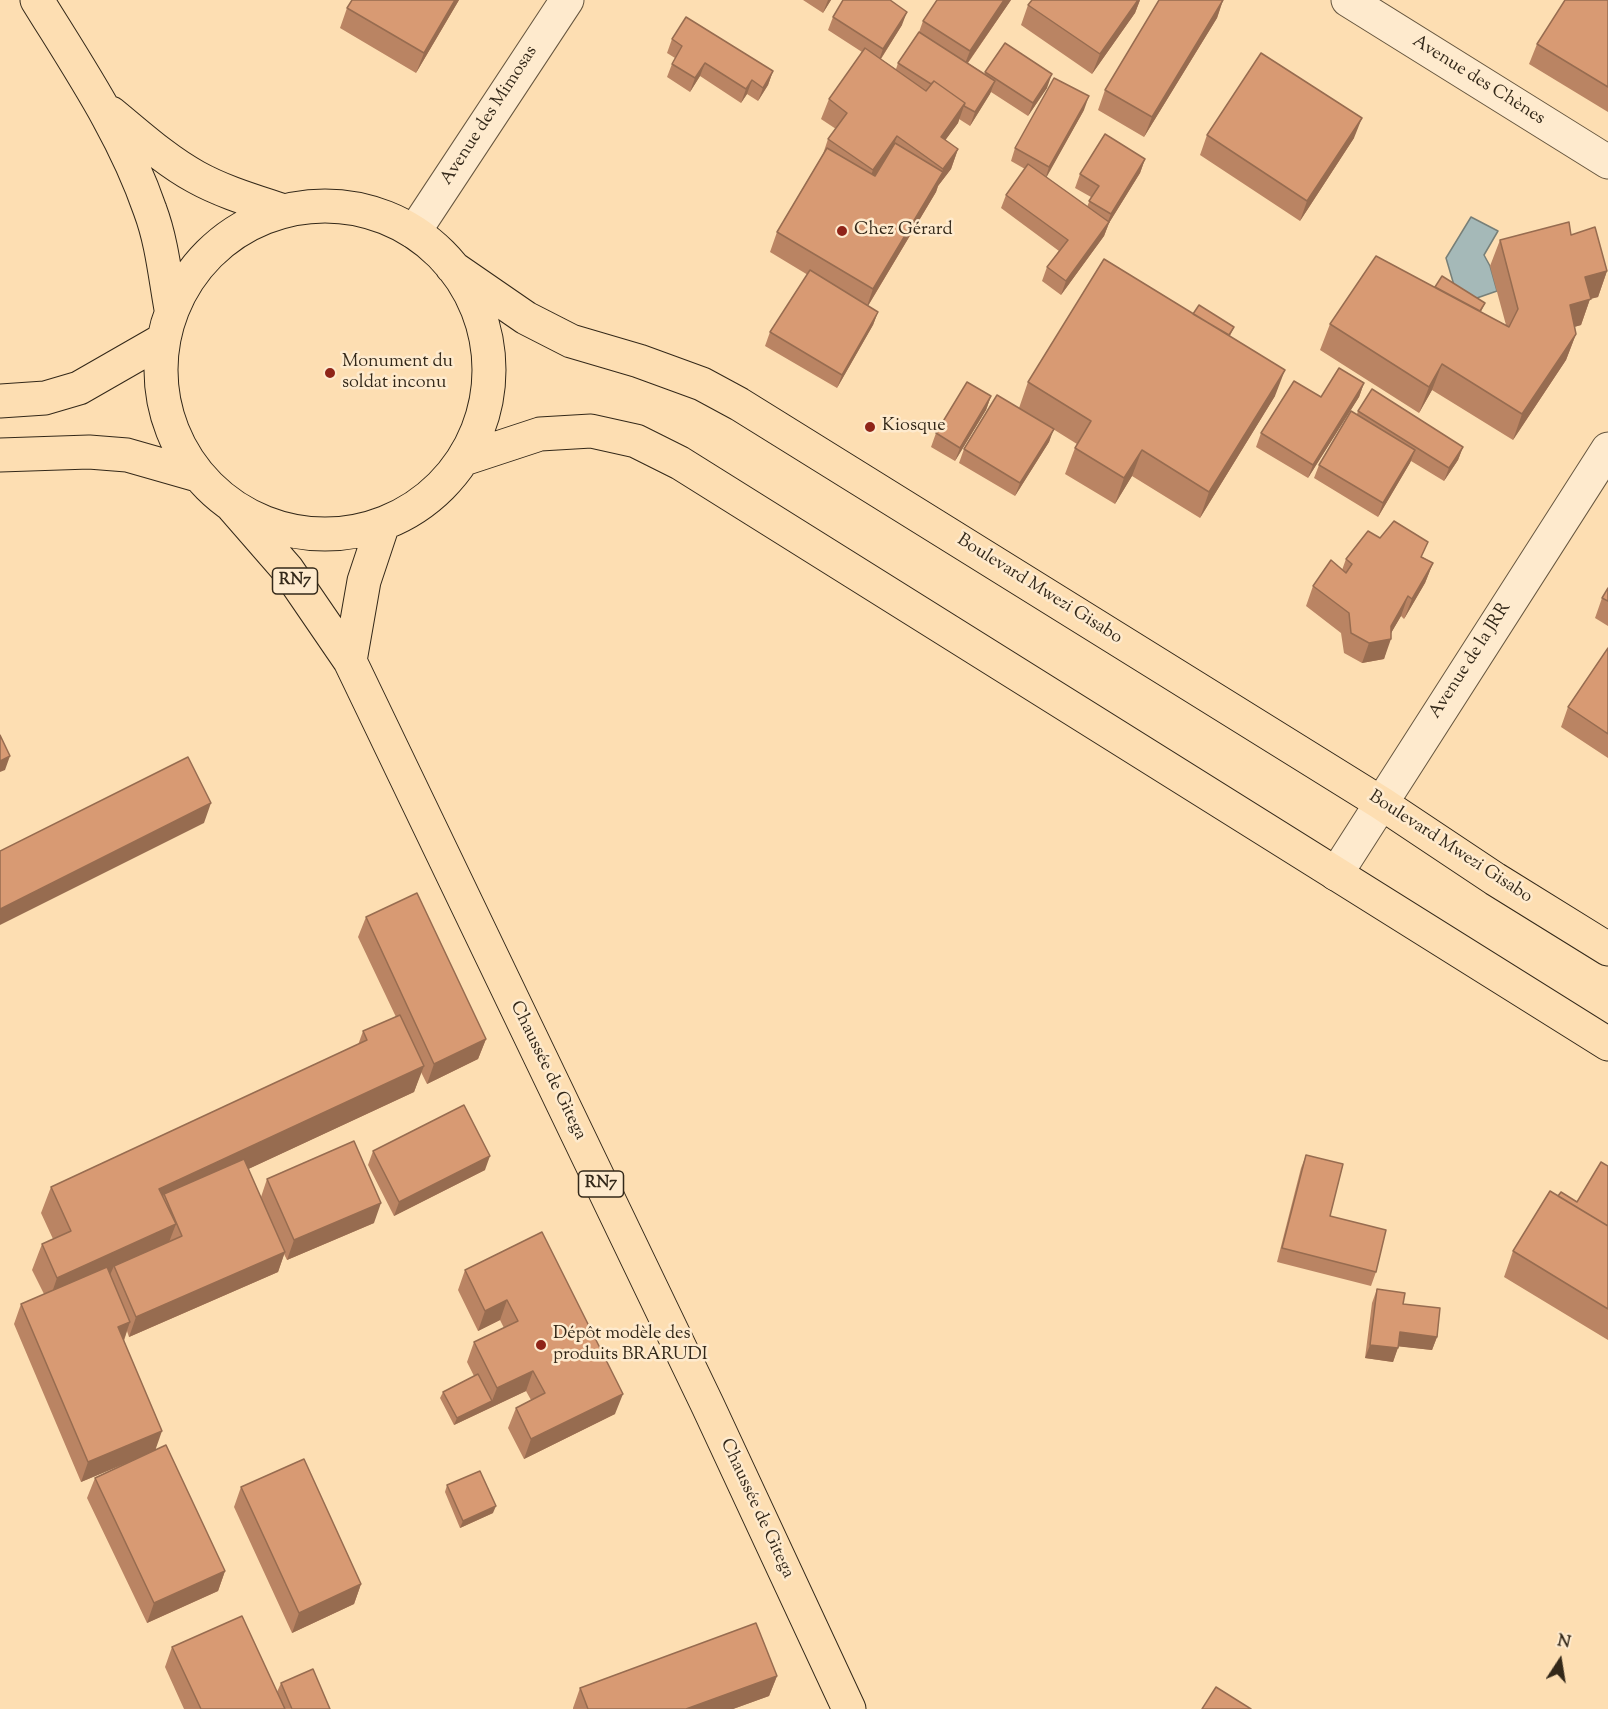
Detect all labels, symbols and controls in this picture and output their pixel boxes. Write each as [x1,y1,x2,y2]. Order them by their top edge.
street label: Avenue des Chènes [1408,31,1548,131]
street label: Avenue des Mimosas [437,42,543,190]
place label: Chez Gérard [854,220,953,242]
marker: Chez Gérard [835,224,849,238]
place label: Monument du soldat inconu [342,352,453,394]
marker: Monument du soldat inconu [323,366,337,380]
place label: Kiosque [882,416,946,438]
marker: Kiosque [863,420,877,434]
street label: Boulevard Mwezi Gisabo [952,530,1126,650]
road number: RN7 [272,568,318,594]
street label: Avenue de la JRR [1425,599,1517,723]
street label: Boulevard Mwezi Gisabo [1364,787,1536,909]
street label: Chaussée de Gitega [504,998,590,1144]
road number: RN7 [578,1171,624,1197]
place label: Dépôt modèle des produits BRARUDI [553,1324,708,1366]
marker: Dépôt modèle des produits BRARUDI [534,1338,548,1352]
street label: Chaussée de Gitega [714,1436,798,1582]
text: N [1555,1630,1572,1655]
north arrow [1530,1631,1590,1691]

